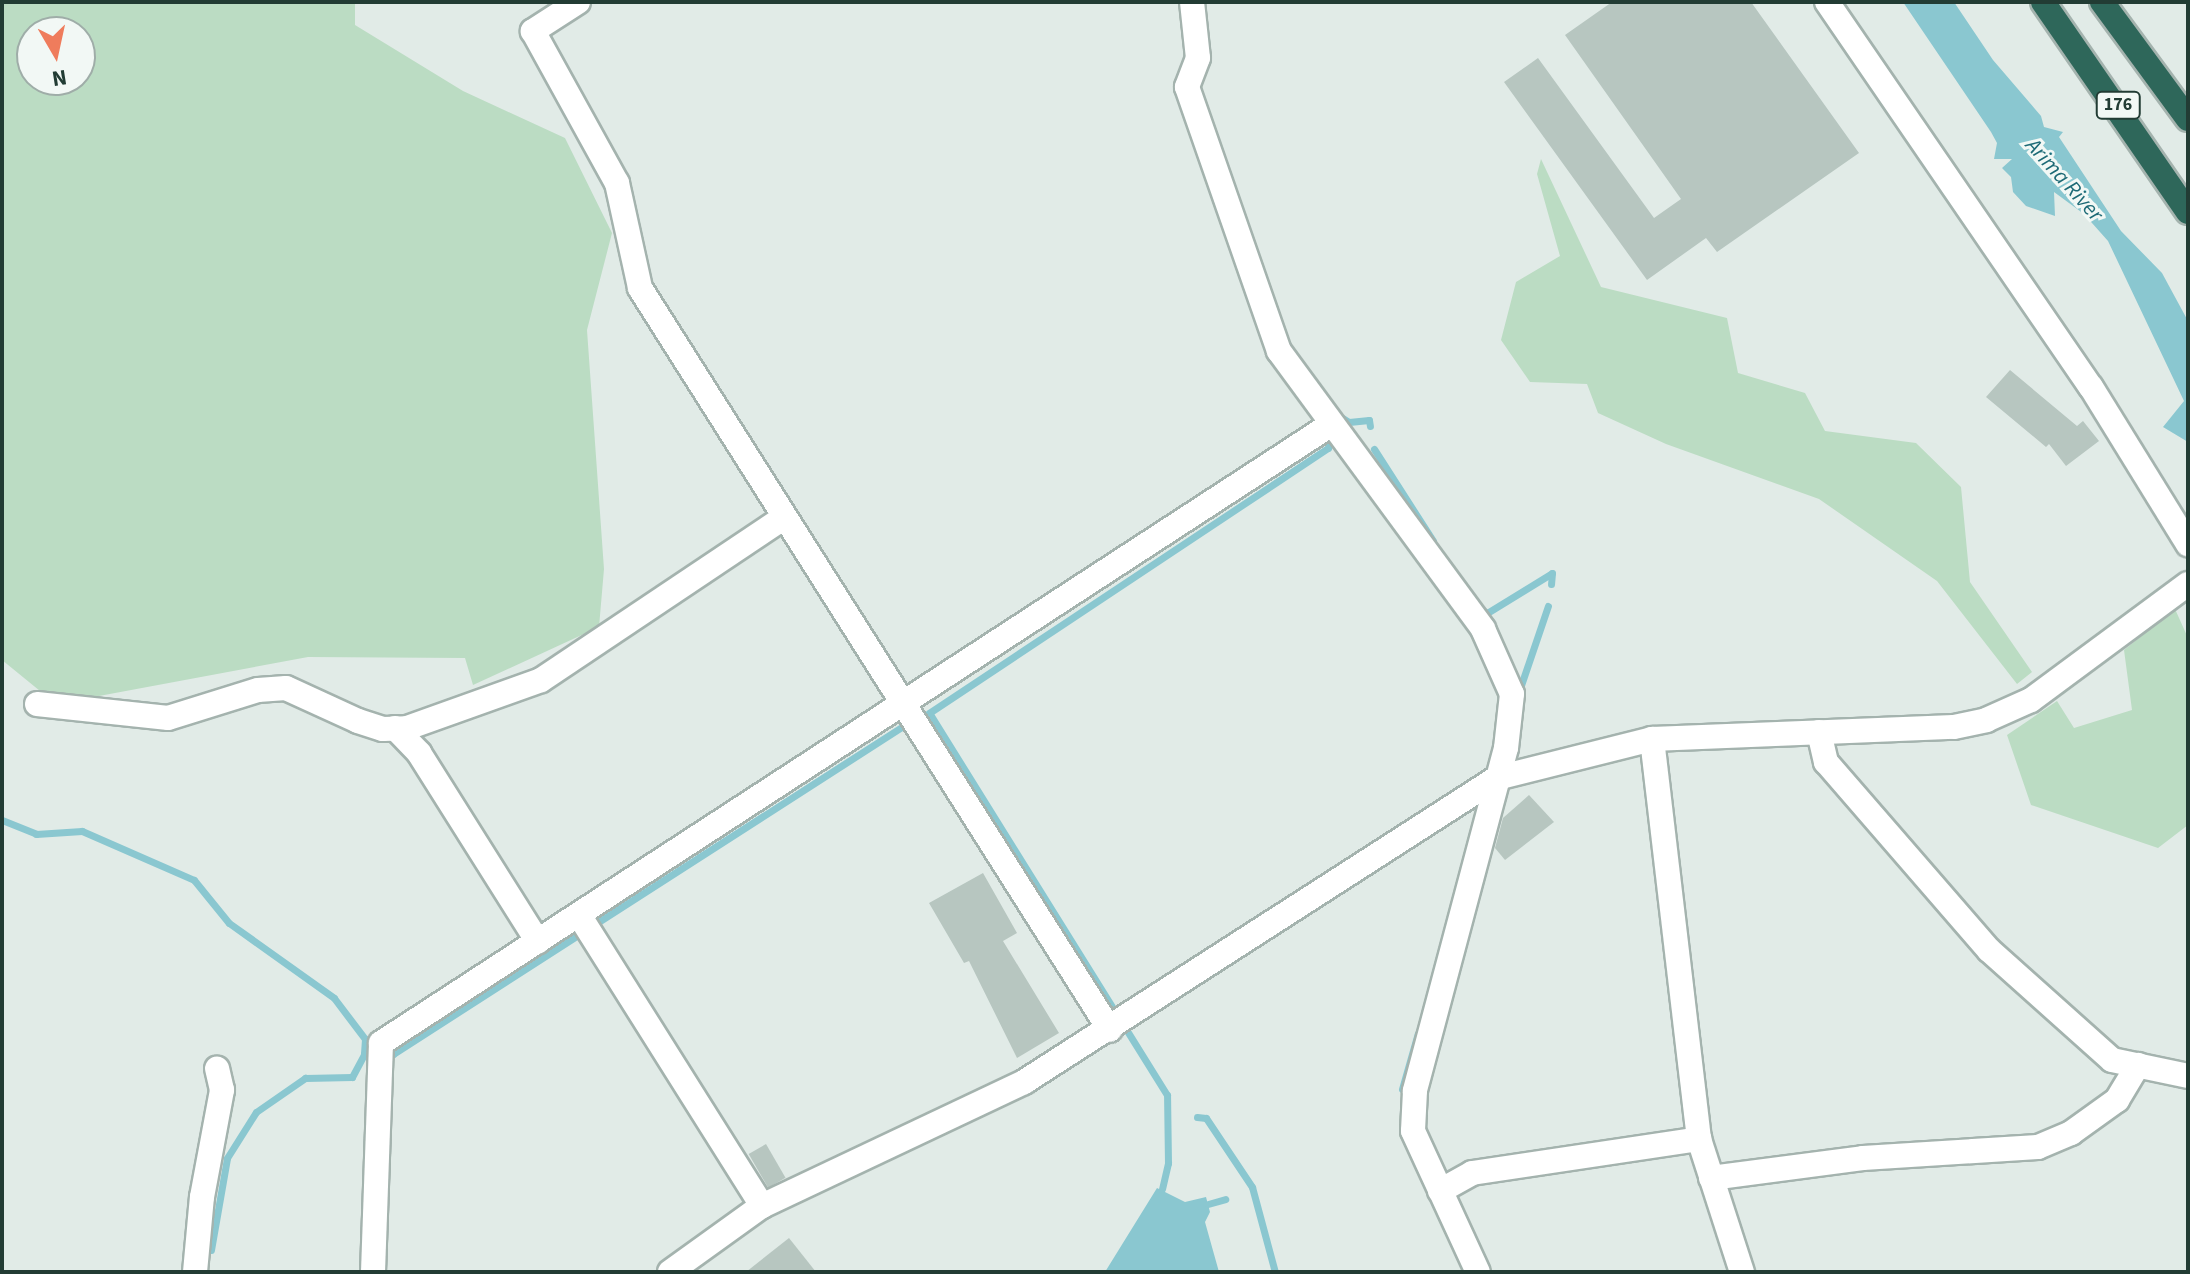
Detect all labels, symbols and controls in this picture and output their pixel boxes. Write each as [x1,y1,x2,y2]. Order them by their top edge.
north arrow [16,16,96,96]
text: N [50,61,69,95]
road number: 176 [2094,91,2142,119]
water label: Arima River [2020,133,2108,227]

